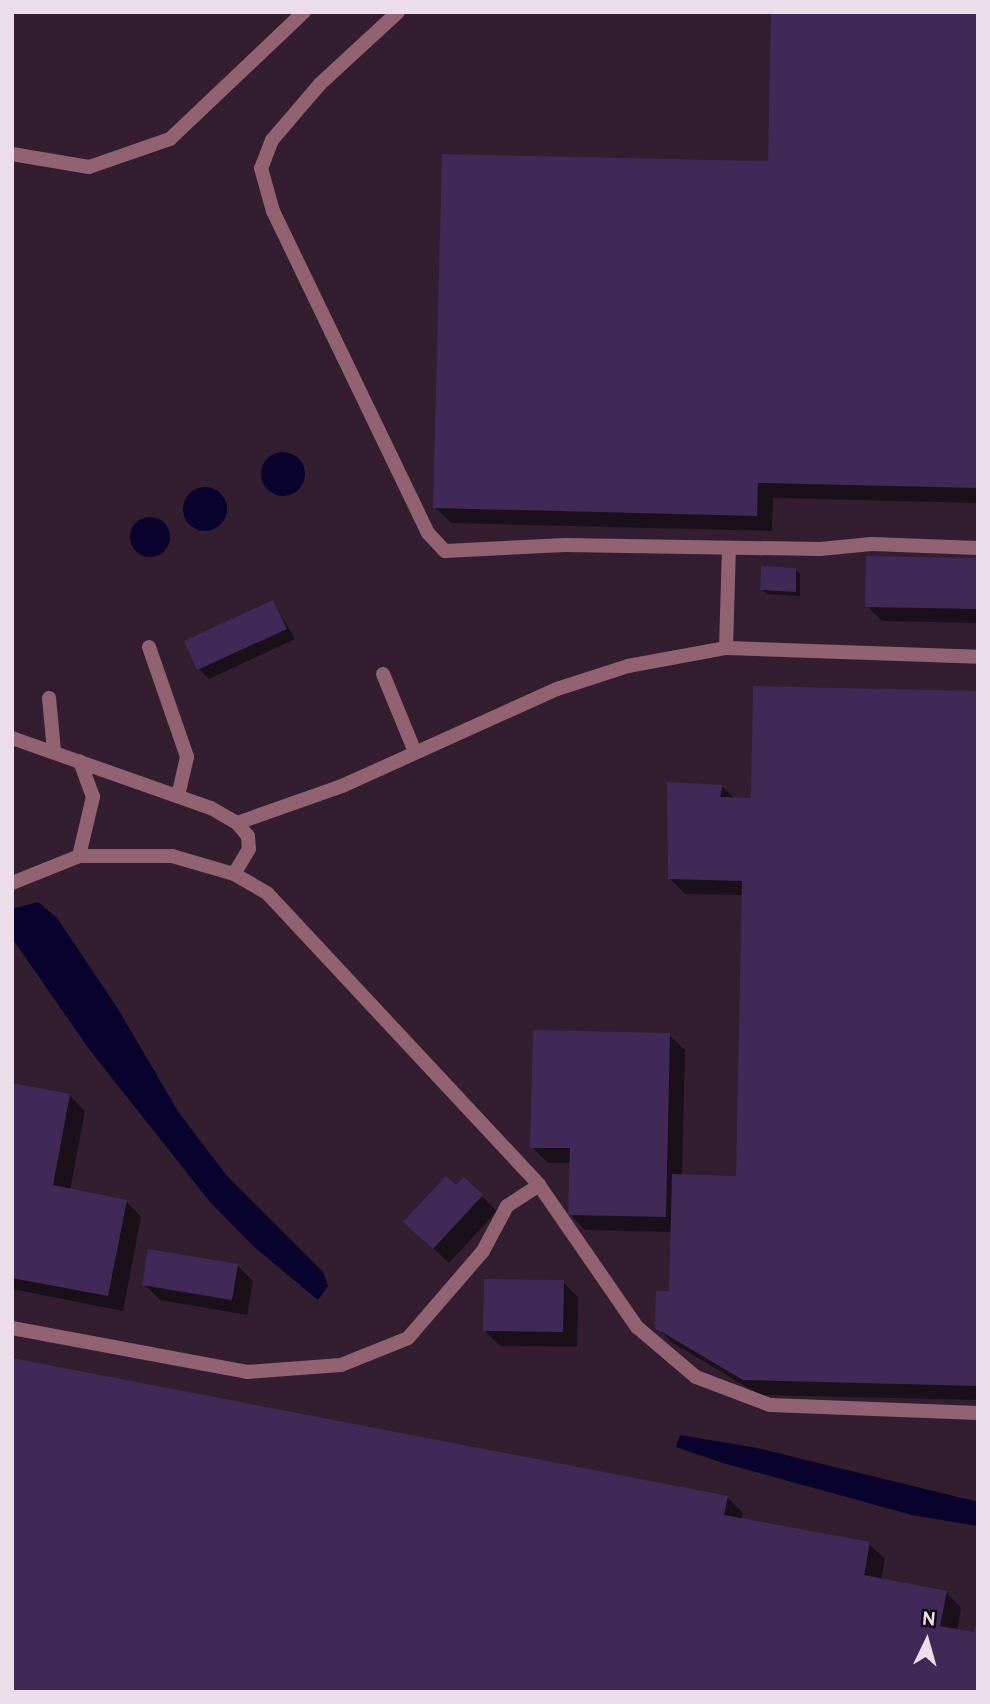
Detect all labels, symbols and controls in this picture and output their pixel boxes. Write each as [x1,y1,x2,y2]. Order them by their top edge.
north arrow [892,1606,962,1676]
text: N [921,1608,937,1633]

